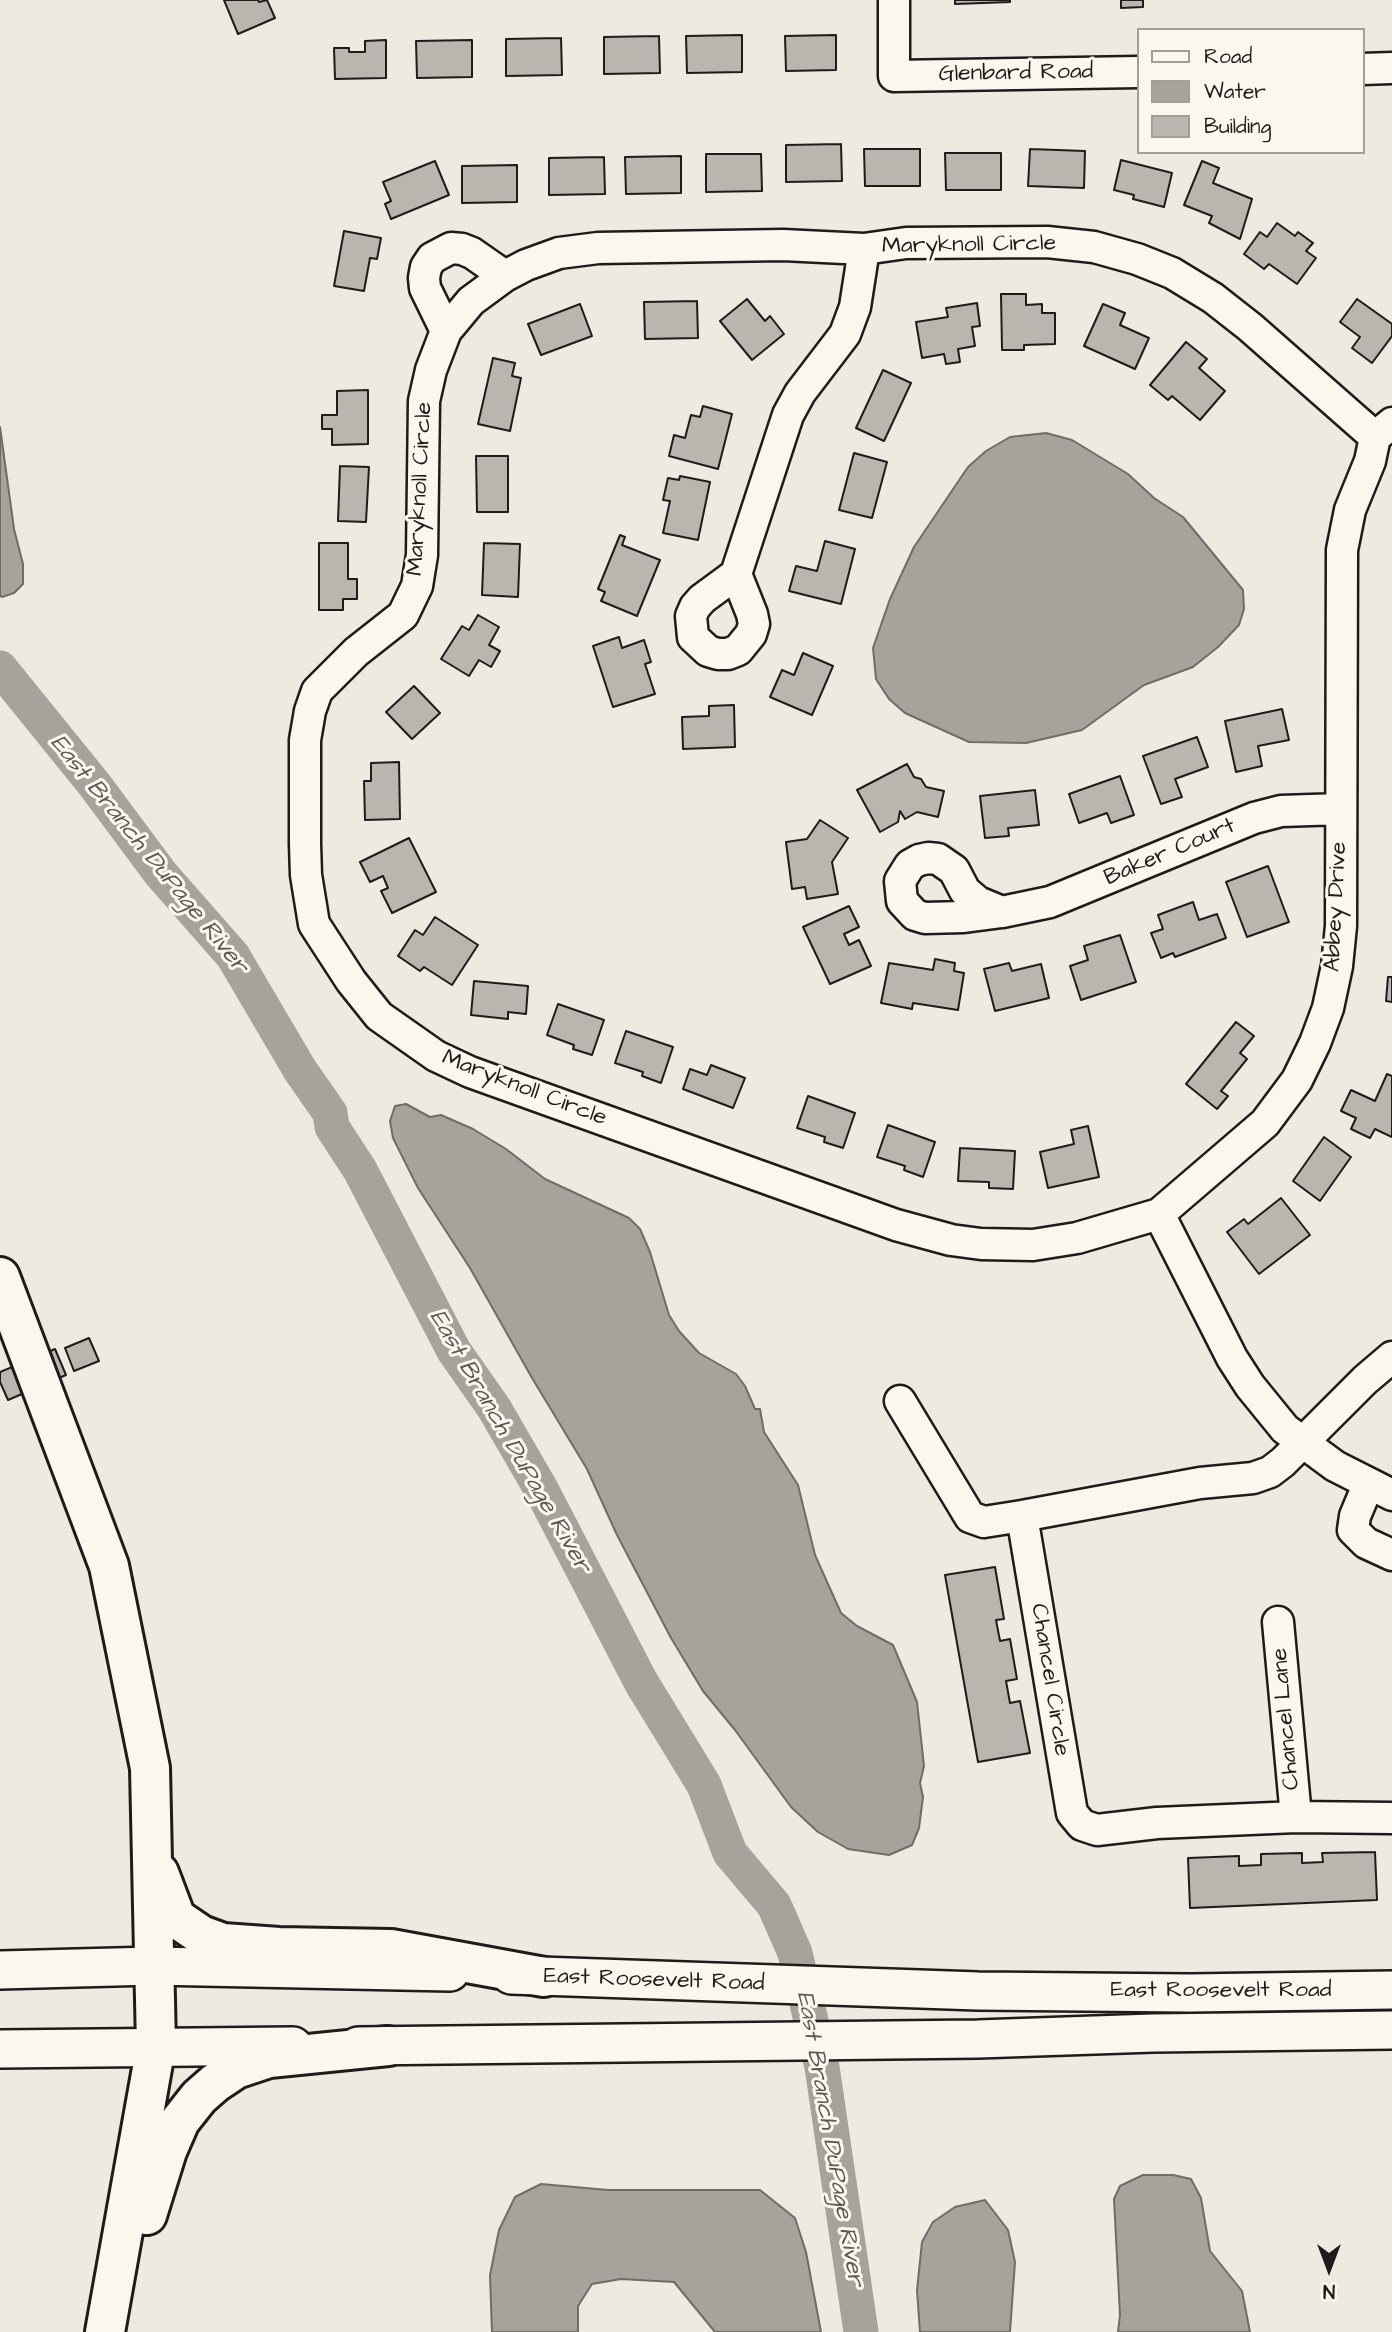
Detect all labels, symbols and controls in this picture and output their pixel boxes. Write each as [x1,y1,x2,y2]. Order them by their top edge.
legend [1136,28,1364,154]
text: Road [1204,42,1252,71]
street label: Glenbard Road [938,59,1094,89]
text: Water [1204,77,1266,106]
text: Building [1204,112,1271,141]
street label: Maryknoll Circle [882,231,1056,261]
street label: Maryknoll Circle [403,401,439,577]
water label: East Branch DuPage River [43,730,253,980]
street label: Baker Court [1100,813,1240,893]
street label: Abbey Drive [1320,841,1354,973]
street label: Maryknoll Circle [438,1045,610,1133]
water label: East Branch DuPage River [422,1305,596,1579]
street label: Chancel Circle [1023,1602,1075,1758]
street label: Chancel Lane [1267,1647,1307,1791]
street label: East Roosevelt Road [543,1963,765,1999]
street label: East Roosevelt Road [1111,1977,1331,2005]
water label: East Branch DuPage River [789,1989,869,2289]
north arrow [1294,2234,1364,2304]
text: N [1323,2277,1335,2304]

